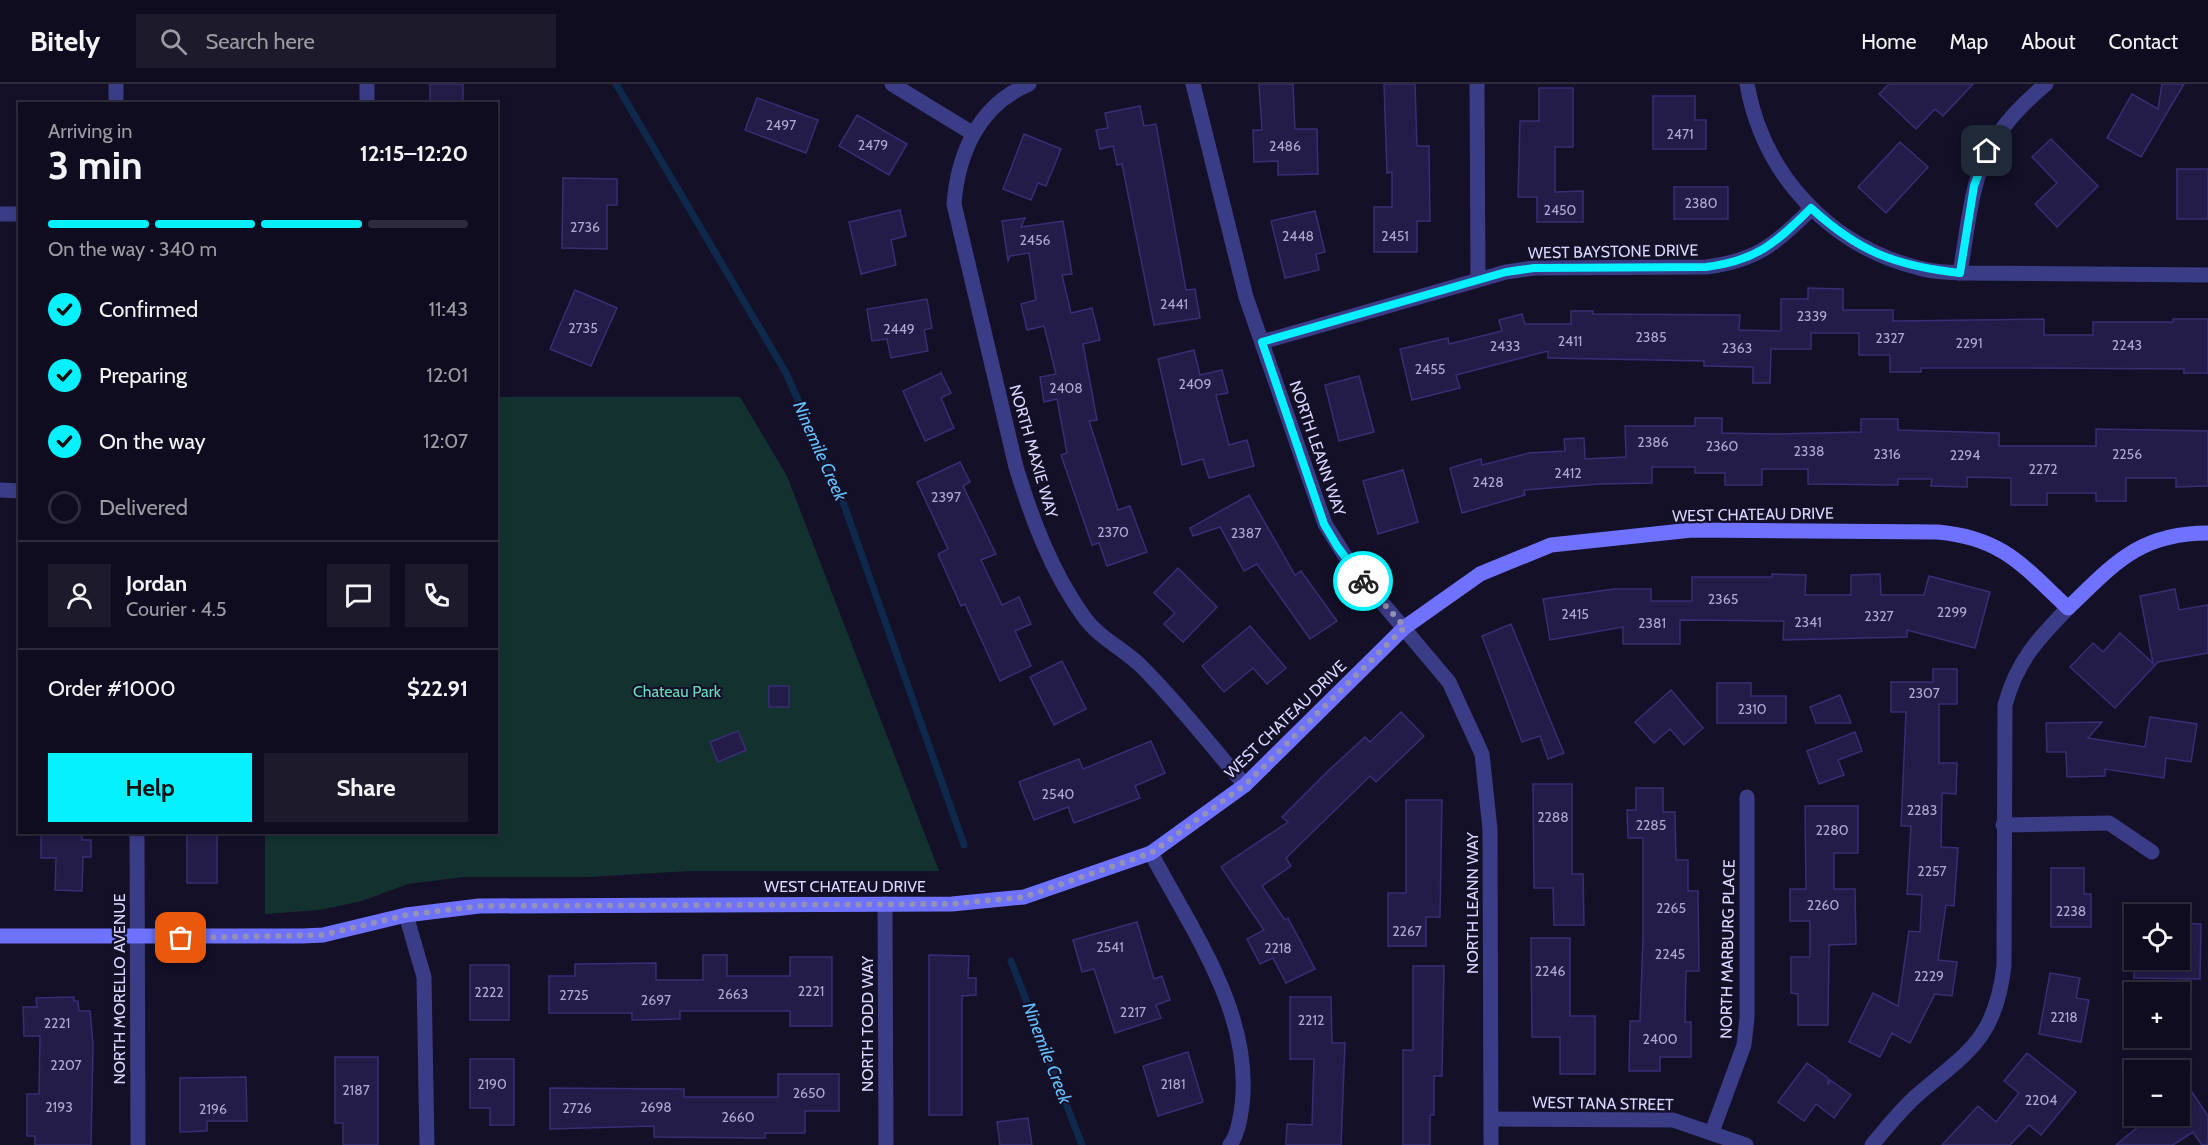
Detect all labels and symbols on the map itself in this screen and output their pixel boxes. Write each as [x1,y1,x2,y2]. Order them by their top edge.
house number: 2497 [766,116,796,134]
house number: 2471 [1666,125,1694,143]
pin [1961,125,2012,176]
house number: 2479 [858,136,888,154]
house number: 2486 [1269,137,1301,155]
house number: 2380 [1684,194,1718,212]
house number: 2450 [1544,201,1577,219]
house number: 2736 [570,218,600,236]
house number: 2448 [1282,227,1314,245]
house number: 2451 [1381,227,1409,245]
house number: 2456 [1020,231,1051,249]
street label: WEST BAYSTONE DRIVE [1528,241,1699,262]
house number: 2441 [1160,295,1188,313]
house number: 2339 [1797,307,1827,325]
house number: 2735 [568,319,598,337]
house number: 2449 [883,320,915,338]
house number: 2385 [1636,328,1666,346]
house number: 2327 [1875,329,1905,347]
house number: 2411 [1558,332,1582,350]
house number: 2291 [1955,334,1983,352]
house number: 2243 [2112,336,2142,354]
house number: 2433 [1490,337,1520,355]
house number: 2363 [1722,339,1752,357]
house number: 2455 [1415,360,1445,378]
house number: 2409 [1178,375,1212,393]
street label: NORTH LEANN WAY [1285,378,1350,519]
house number: 2408 [1049,379,1083,397]
street label: NORTH MAXIE WAY [1005,382,1062,521]
water label: Ninemile Creek [788,398,852,506]
house number: 2386 [1637,433,1669,451]
house number: 2360 [1706,437,1739,455]
house number: 2338 [1794,442,1824,460]
house number: 2316 [1873,445,1901,463]
house number: 2256 [2112,445,2142,463]
house number: 2294 [1950,446,1980,464]
house number: 2272 [2028,460,2058,478]
house number: 2412 [1554,464,1582,482]
house number: 2428 [1472,473,1504,491]
house number: 2397 [931,488,961,506]
street label: WEST CHATEAU DRIVE [1672,504,1834,525]
house number: 2370 [1097,523,1129,541]
house number: 2387 [1231,524,1261,542]
courier [1333,551,1393,611]
house number: 2365 [1708,590,1738,608]
house number: 2299 [1937,603,1967,621]
house number: 2415 [1561,605,1589,623]
house number: 2327 [1864,607,1894,625]
house number: 2341 [1794,613,1822,631]
house number: 2381 [1638,614,1666,632]
street label: WEST CHATEAU DRIVE [1221,656,1350,782]
park label: Chateau Park [633,682,722,701]
house number: 2307 [1908,684,1940,702]
house number: 2310 [1737,700,1767,718]
house number: 2540 [1042,785,1075,803]
house number: 2283 [1907,801,1937,819]
house number: 2288 [1537,808,1569,826]
house number: 2285 [1636,816,1666,834]
house number: 2280 [1816,821,1849,839]
street label: NORTH LEANN WAY [1463,831,1482,974]
street label: NORTH MARBURG PLACE [1716,859,1739,1039]
house number: 2257 [1917,862,1947,880]
street label: WEST CHATEAU DRIVE [764,877,926,896]
street label: NORTH MORELLO AVENUE [110,893,129,1085]
house number: 2260 [1807,896,1839,914]
house number: 2265 [1656,899,1686,917]
house number: 2238 [2056,902,2086,920]
pin [155,912,206,963]
house number: 2267 [1392,922,1422,940]
house number: 2541 [1096,938,1124,956]
house number: 2218 [1264,939,1292,957]
house number: 2245 [1655,945,1685,963]
street label: NORTH TODD WAY [858,955,877,1092]
house number: 2246 [1535,962,1565,980]
house number: 2229 [1914,967,1944,985]
house number: 2221 [798,982,824,1000]
house number: 2222 [474,983,504,1001]
house number: 2663 [718,985,748,1003]
house number: 2725 [559,986,589,1004]
house number: 2697 [641,991,671,1009]
water label: Ninemile Creek [1018,999,1077,1108]
house number: 2217 [1120,1003,1146,1021]
house number: 2218 [2050,1008,2078,1026]
house number: 2212 [1298,1011,1324,1029]
house number: 2221 [44,1014,70,1032]
house number: 2400 [1643,1030,1678,1048]
house number: 2207 [50,1056,82,1074]
house number: 2190 [477,1075,507,1093]
house number: 2181 [1161,1075,1185,1093]
house number: 2187 [342,1081,370,1099]
house number: 2650 [793,1084,826,1102]
house number: 2204 [2025,1091,2057,1109]
street label: WEST TANA STREET [1532,1093,1674,1114]
house number: 2193 [45,1098,73,1116]
house number: 2698 [640,1098,672,1116]
house number: 2726 [562,1099,592,1117]
house number: 2196 [199,1100,227,1118]
house number: 2660 [721,1108,755,1126]

